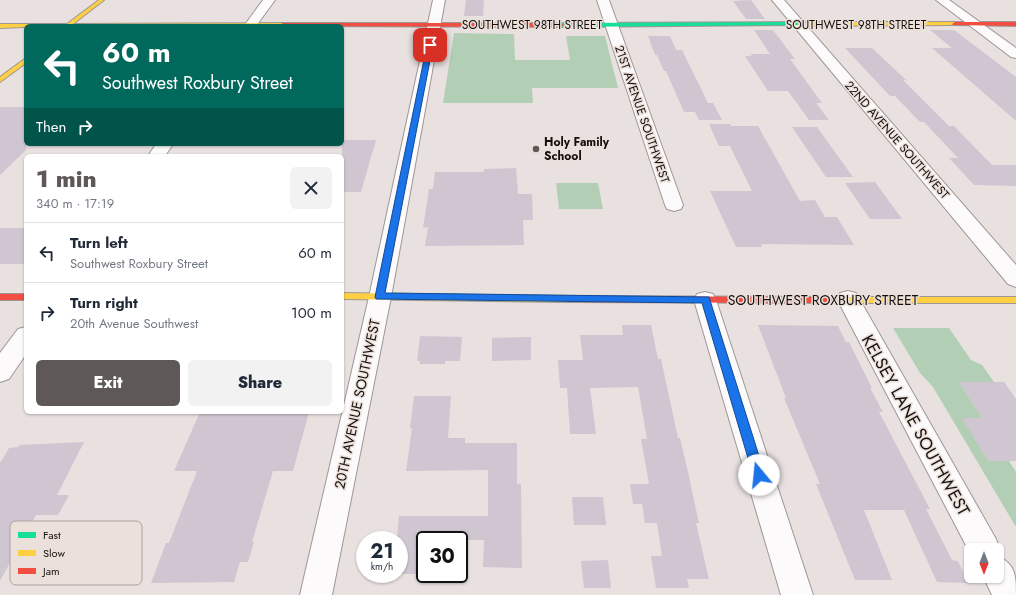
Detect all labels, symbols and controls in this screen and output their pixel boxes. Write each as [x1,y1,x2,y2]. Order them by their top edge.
street label: SOUTHWEST 98TH STREET [462,16,603,34]
street label: SOUTHWEST 98TH STREET [786,16,927,34]
pin [413,28,447,62]
text: 60 m [102,32,171,73]
icon: arrive [419,34,441,56]
icon: left [36,40,88,92]
street label: 21ST AVENUE SOUTHWEST [610,43,674,186]
text: Southwest Roxbury Street [102,70,293,96]
street label: 22ND AVENUE SOUTHWEST [841,77,954,203]
text: Then [36,116,66,138]
icon: right [74,116,96,138]
place label: Holy Family School [544,133,610,165]
marker: Holy Family School [531,144,541,154]
text: 1 min [36,161,97,196]
button: close [290,167,332,209]
text: 340 m · 17:19 [36,194,114,213]
text: Turn left [70,232,128,254]
icon: left [36,242,58,264]
text: 60 m [298,242,332,264]
text: Southwest Roxbury Street [70,254,208,273]
street label: SOUTHWEST ROXBURY STREET [728,290,919,310]
text: Turn right [70,292,138,314]
icon: right [36,302,58,324]
text: 100 m [291,302,332,324]
text: 20th Avenue Southwest [70,314,198,333]
street label: 20TH AVENUE SOUTHWEST [329,317,385,491]
street label: KELSEY LANE SOUTHWEST [856,330,976,520]
button: Exit [36,360,180,406]
button: Share [188,360,332,406]
position arrow [738,454,780,496]
legend [10,521,142,585]
text: Fast [43,527,61,543]
speed limit sign: 30 [416,531,468,583]
text: 21 [370,537,394,566]
north arrow [964,543,1004,583]
map controls [964,543,1004,583]
text: Slow [43,545,65,561]
text: km/h [371,559,393,574]
text: Jam [41,563,60,579]

